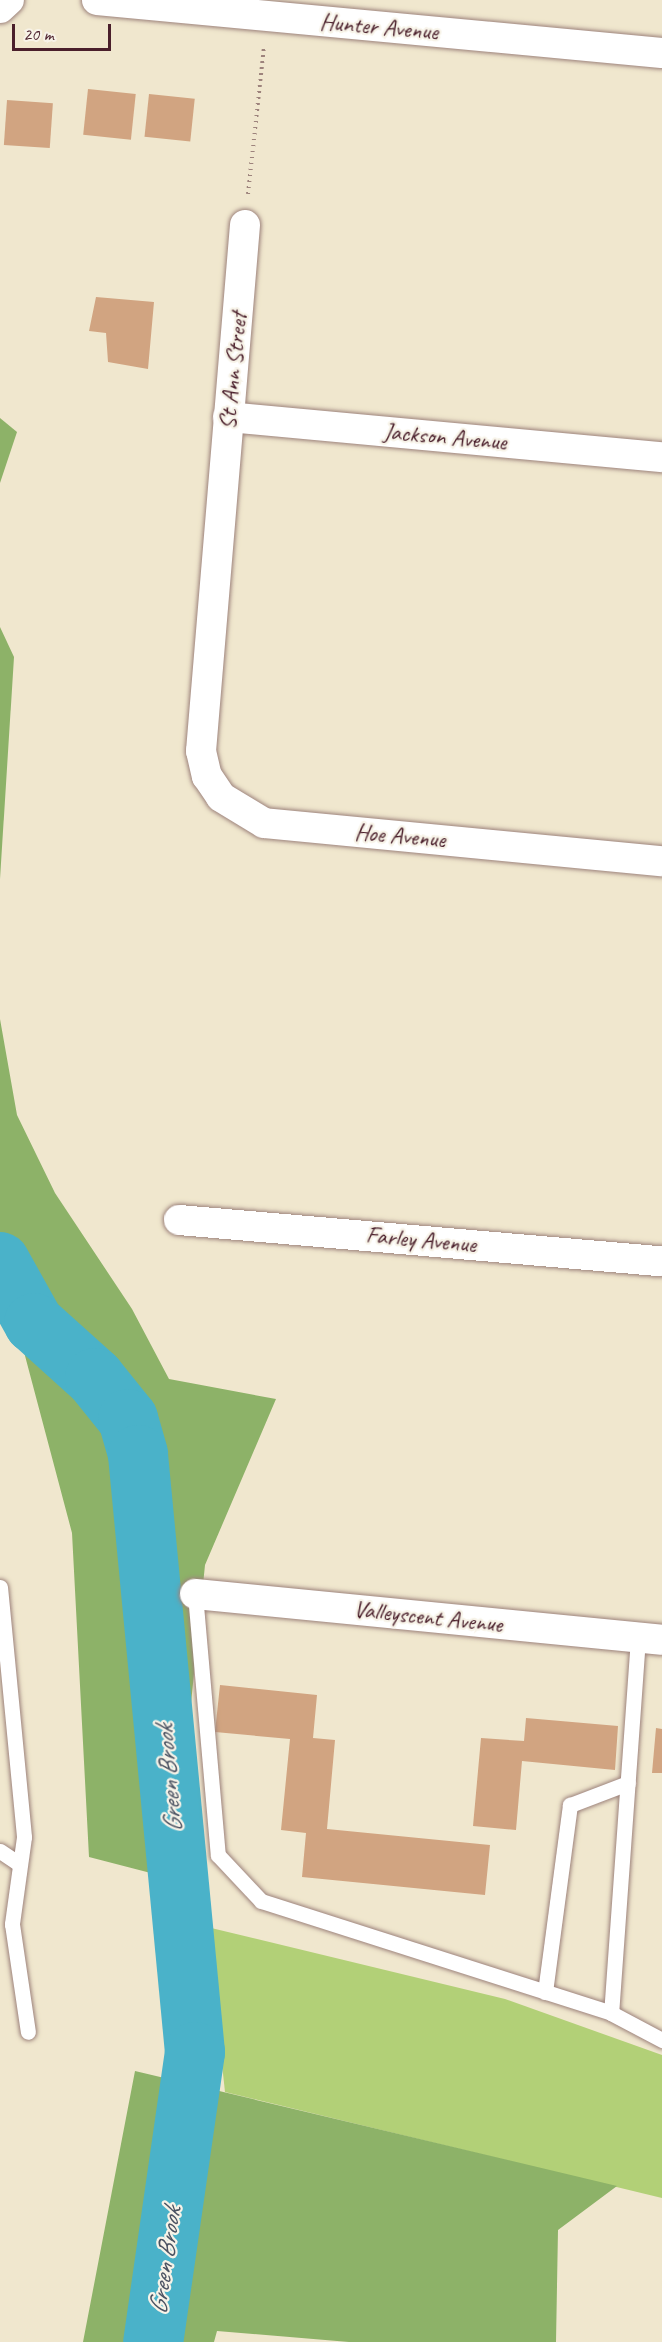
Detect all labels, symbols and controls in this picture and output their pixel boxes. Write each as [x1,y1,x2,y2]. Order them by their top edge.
street label: Hunter Avenue [319,7,439,47]
scale bar [15,12,114,50]
text: 20 m [23,23,54,45]
street label: St Ann Street [213,311,253,431]
street label: Jackson Avenue [382,417,508,457]
street label: Hoe Avenue [354,818,446,854]
street label: Farley Avenue [365,1221,477,1259]
street label: Valleyscent Avenue [352,1595,504,1639]
water label: Green Brook [149,1724,189,1834]
water label: Green Brook [142,2206,188,2316]

